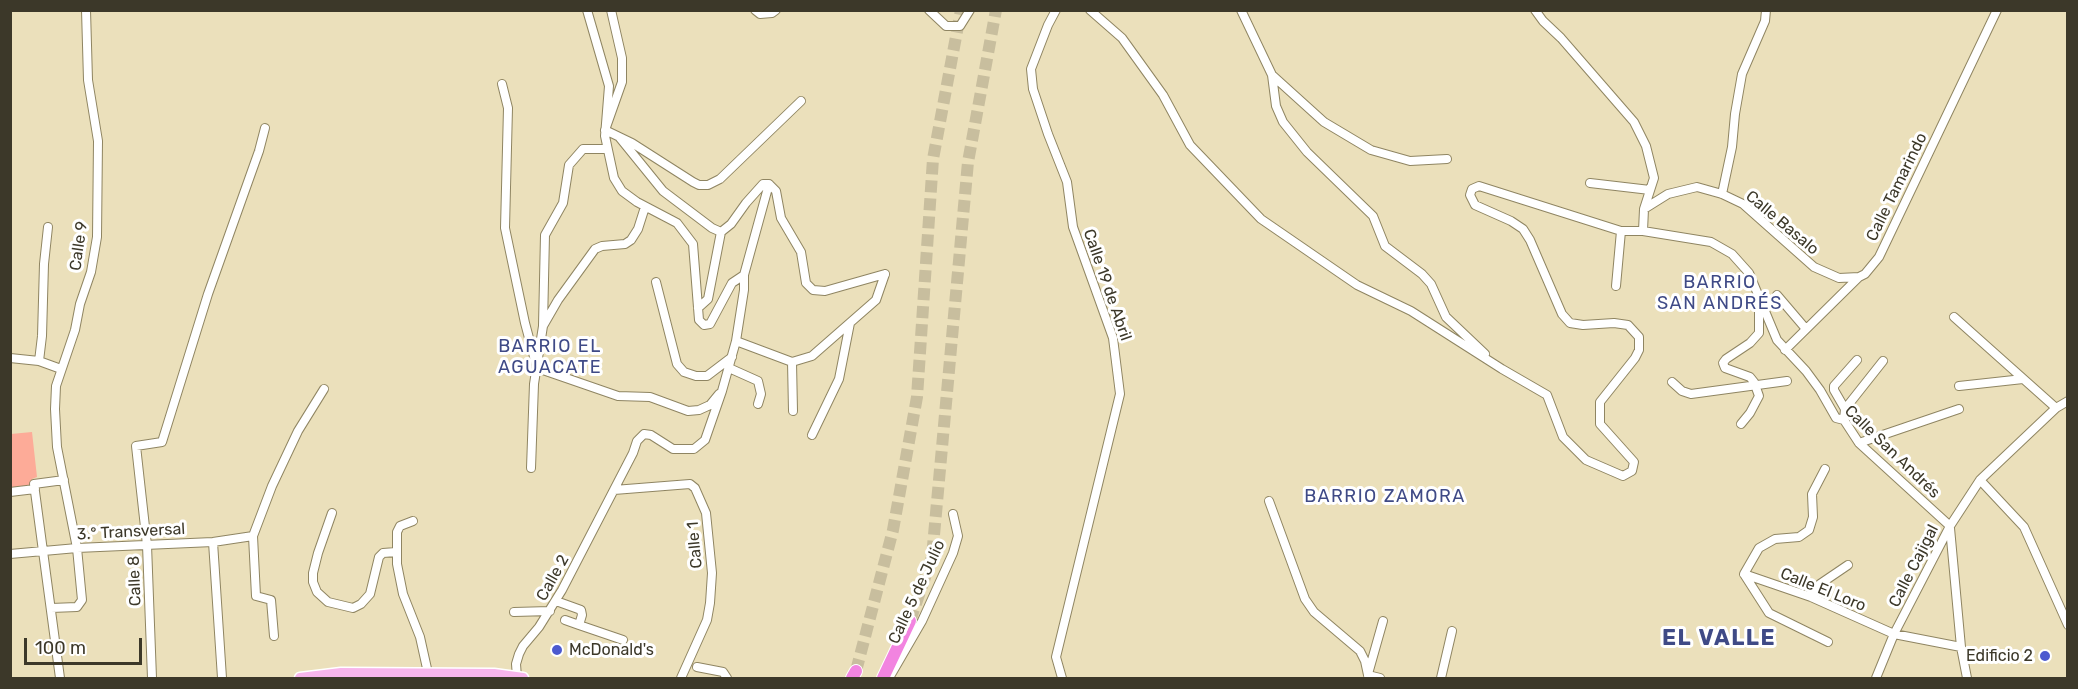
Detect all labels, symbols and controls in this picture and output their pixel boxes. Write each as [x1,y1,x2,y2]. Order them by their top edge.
street label: Calle Tamarindo [1862,130,1932,244]
street label: Calle Basalo [1741,187,1823,259]
street label: Calle 9 [66,220,92,272]
street label: Calle 19 de Abril [1079,227,1135,343]
district label: BARRIO SAN ANDRÉS [1657,272,1783,314]
district label: BARRIO EL AGUACATE [498,336,602,378]
street label: Calle San Andrés [1840,401,1944,503]
district label: BARRIO ZAMORA [1304,486,1466,508]
street label: 3.° Transversal [76,520,186,544]
street label: Calle 1 [683,521,707,569]
street label: Calle Cajigal [1885,522,1943,610]
street label: Calle 5 de Julio [885,537,949,647]
street label: Calle 2 [533,552,573,604]
street label: Calle 8 [125,556,145,606]
street label: Calle El Loro [1777,564,1869,616]
scale bar [27,626,146,664]
district label: EL VALLE [1662,626,1776,652]
text: 100 m [35,637,86,659]
place label: McDonald's [569,640,654,660]
marker: McDonald's [550,643,564,657]
place label: Edificio 2 [1966,646,2033,666]
marker: Edificio 2 [2038,649,2052,663]

